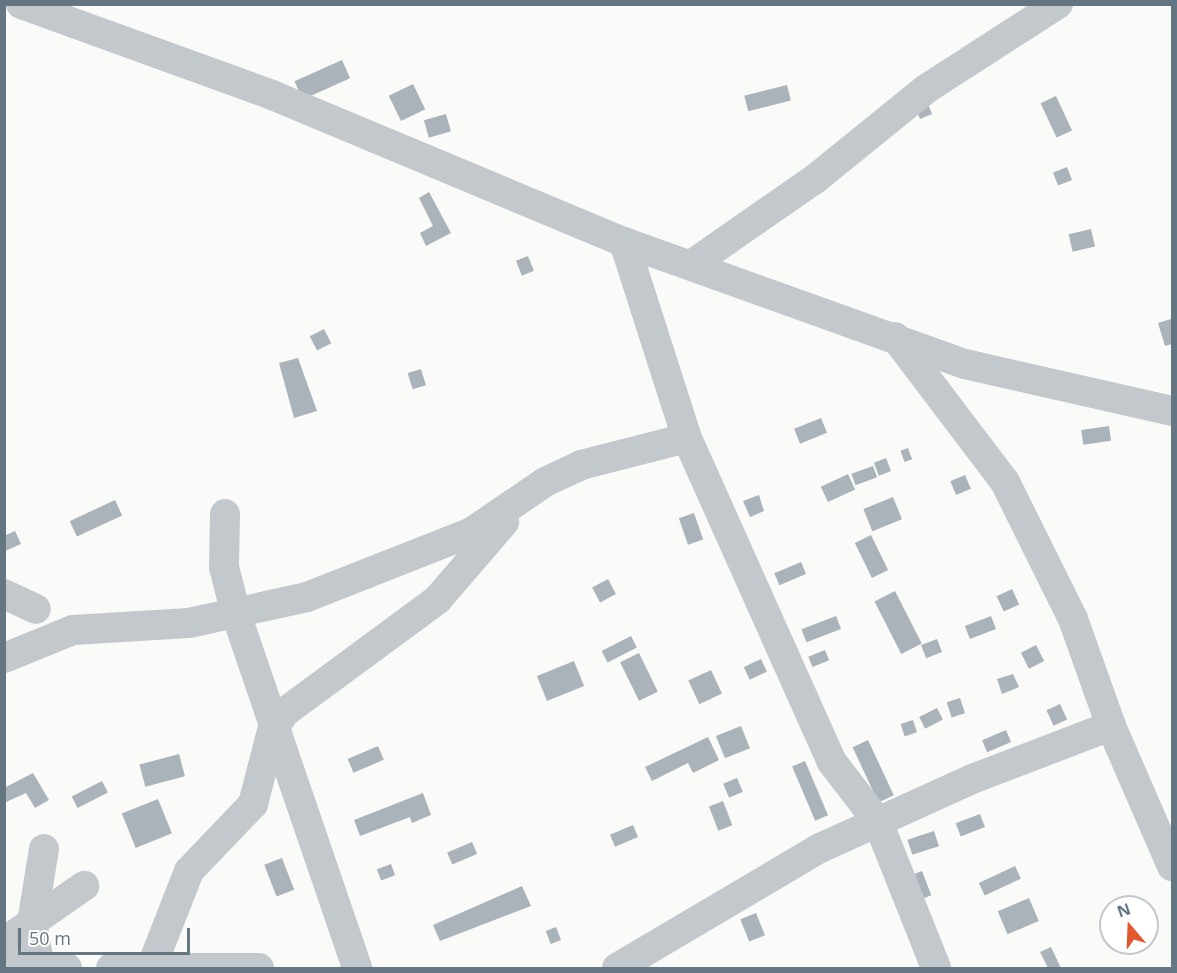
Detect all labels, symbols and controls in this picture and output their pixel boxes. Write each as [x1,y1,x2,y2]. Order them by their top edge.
north arrow [1099,895,1159,955]
text: N [1114,897,1134,922]
scale bar [21,916,194,954]
text: 50 m [29,926,71,950]

